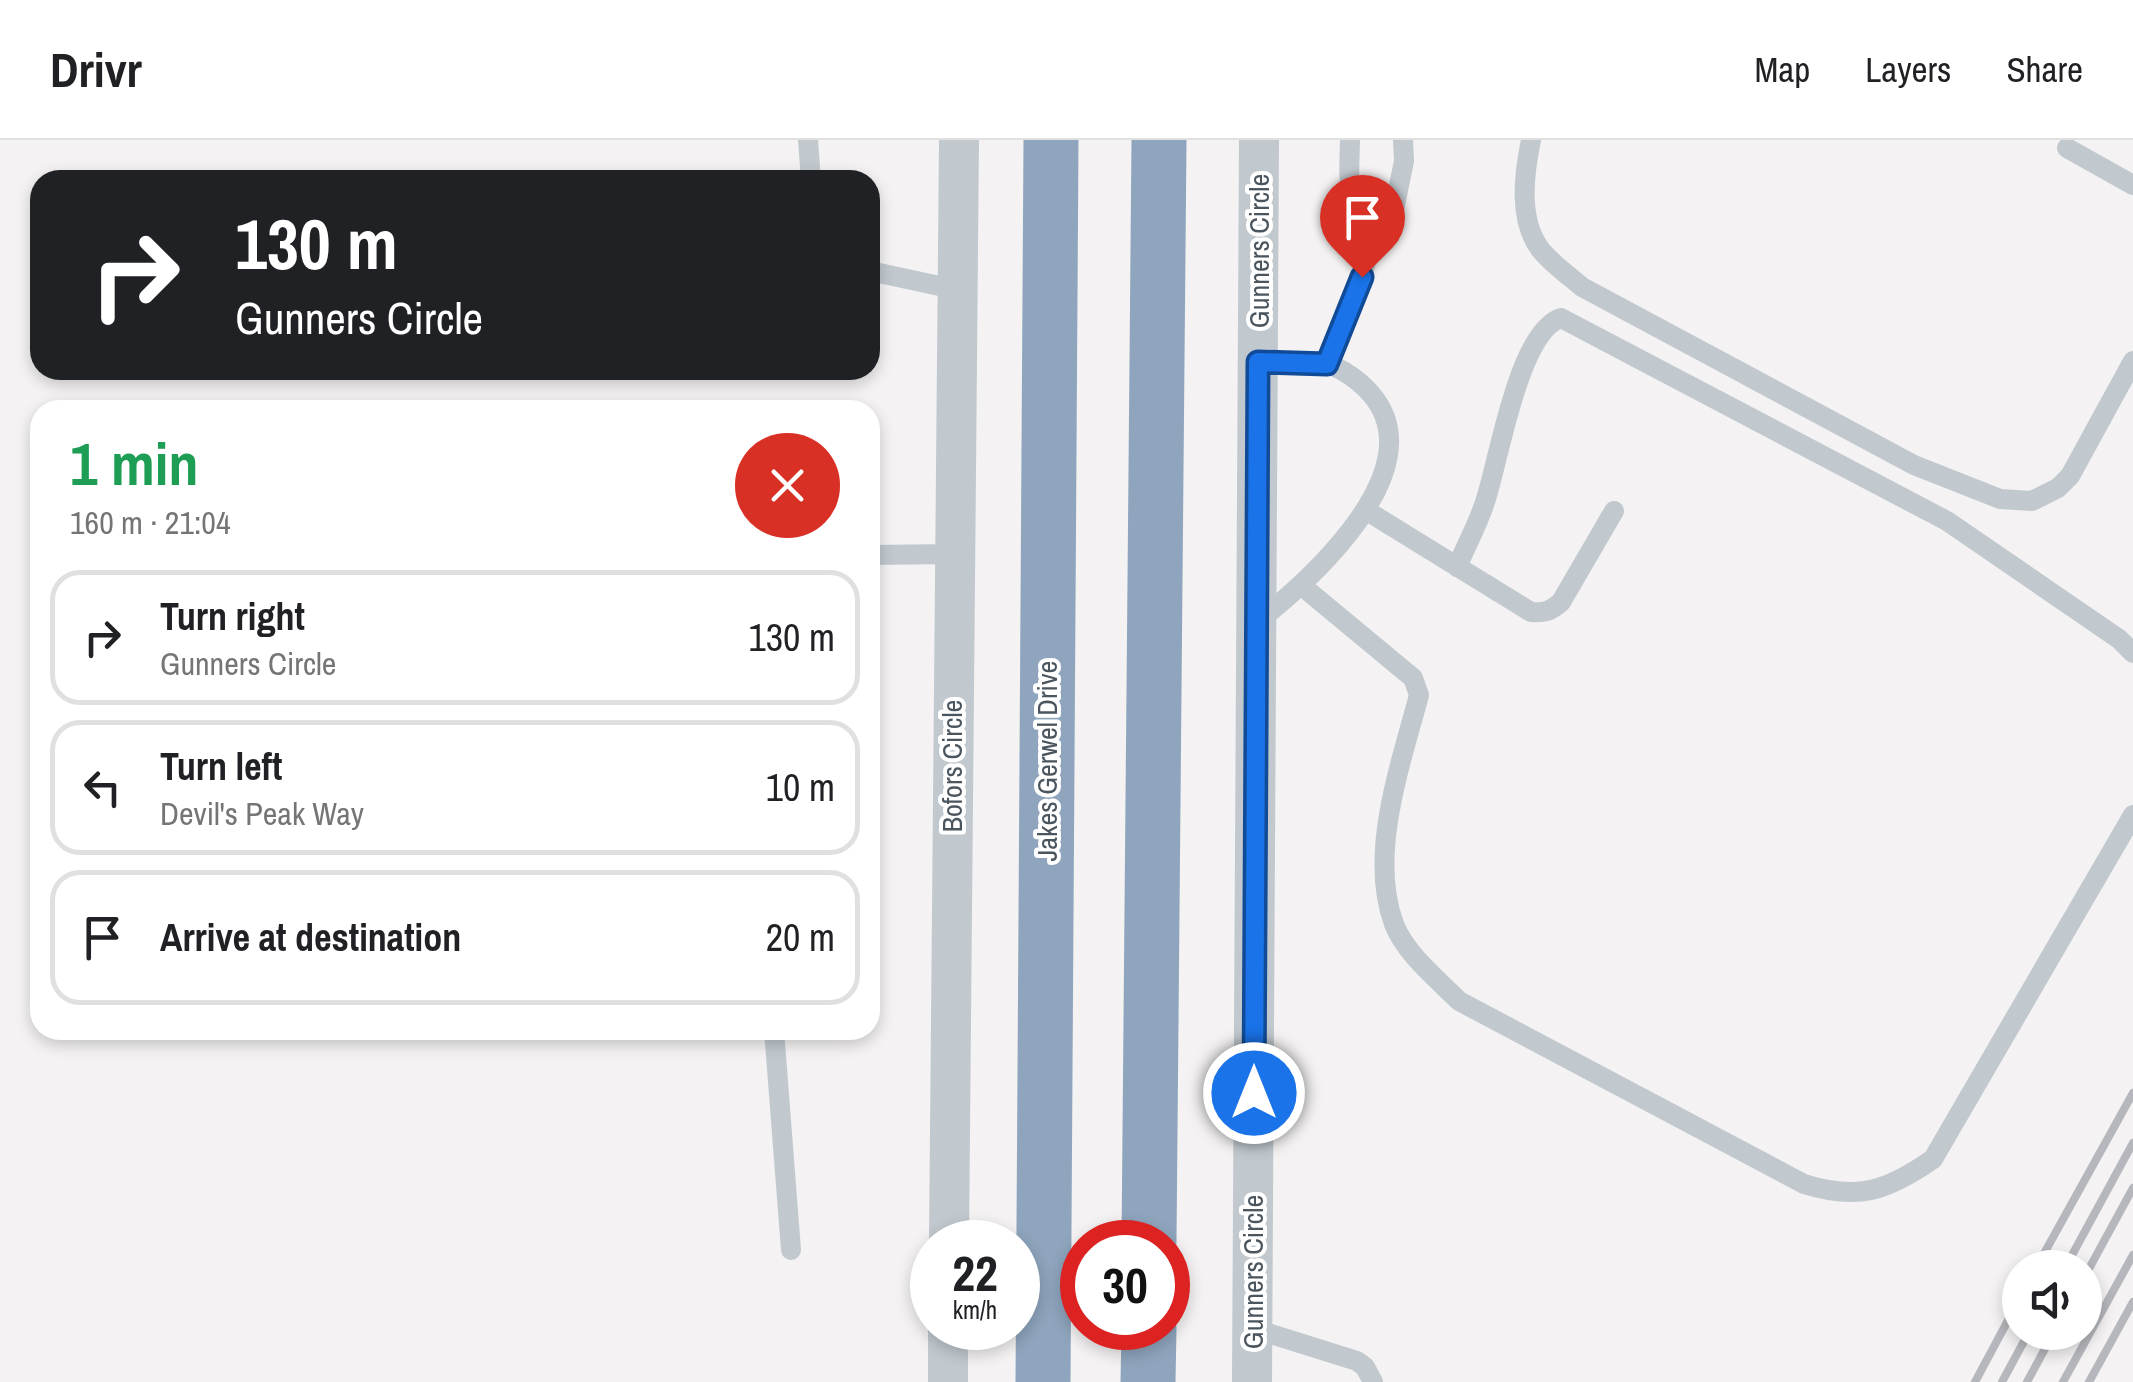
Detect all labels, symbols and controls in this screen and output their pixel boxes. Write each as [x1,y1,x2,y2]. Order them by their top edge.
text: Drivr [50,37,142,102]
text: Map [1754,46,1810,93]
text: Layers [1865,46,1951,93]
text: Share [2006,46,2083,93]
street label: Gunners Circle [1240,174,1278,328]
pin [1320,175,1405,278]
icon: arrive [1335,190,1390,245]
text: 130 m [235,197,398,291]
icon: right [70,210,200,340]
text: Gunners Circle [235,287,483,348]
text: 1 min [70,423,199,504]
button: close [735,433,840,538]
text: 160 m · 21:04 [70,501,230,544]
text: Turn right [160,591,305,642]
icon: right [75,610,130,665]
text: 130 m [748,612,835,663]
text: Gunners Circle [160,642,336,685]
street label: Jakes Gerwel Drive [1028,661,1066,861]
street label: Bofors Circle [933,700,971,832]
text: Turn left [160,741,282,792]
icon: left [75,760,130,815]
text: 10 m [766,762,835,813]
text: Devil's Peak Way [160,792,364,835]
icon: arrive [75,910,130,965]
text: Arrive at destination [160,912,461,963]
text: 20 m [766,912,835,963]
position arrow [1202,1041,1306,1145]
street label: Gunners Circle [1234,1195,1272,1349]
speed limit sign: 30 [1060,1220,1190,1350]
text: 22 [952,1239,998,1307]
map controls [2002,1250,2102,1350]
button: sound [2002,1250,2102,1350]
text: km/h [953,1293,997,1327]

